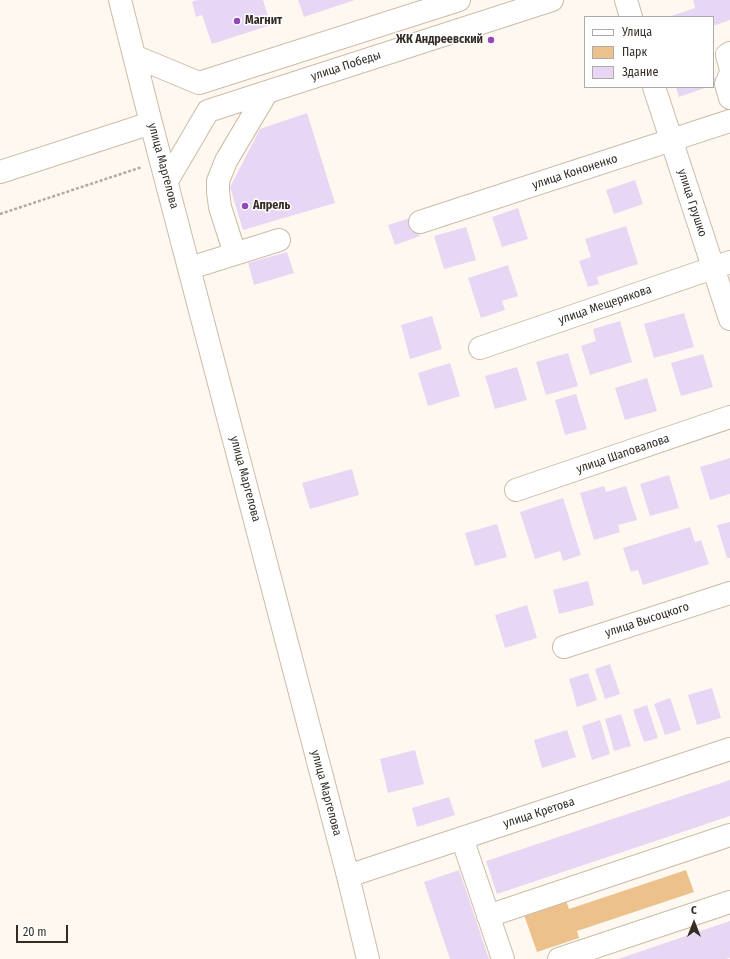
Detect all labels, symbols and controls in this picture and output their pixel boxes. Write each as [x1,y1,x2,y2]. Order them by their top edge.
place label: Магнит [245,14,282,28]
marker: Магнит [232,16,242,26]
legend [584,16,714,88]
text: Улица [622,25,652,39]
place label: ЖК Андреевский [396,33,483,47]
marker: ЖК Андреевский [486,35,496,45]
text: Парк [622,45,647,59]
street label: улица Победы [309,48,383,84]
text: Здание [622,65,658,79]
street label: улица Маргелова [145,122,181,210]
street label: улица Кононенко [531,151,619,193]
street label: улица Грушко [674,167,710,239]
place label: Апрель [253,199,290,213]
marker: Апрель [240,201,250,211]
street label: улица Мещерякова [556,282,654,328]
street label: улица Шаповалова [575,431,671,477]
street label: улица Маргелова [227,435,263,523]
street label: улица Высоцкого [603,600,691,640]
street label: улица Маргелова [308,749,344,837]
street label: улица Кретова [502,795,576,831]
north arrow [674,903,714,943]
text: С [691,904,697,917]
scale bar [18,917,70,943]
text: 20 m [23,925,47,939]

